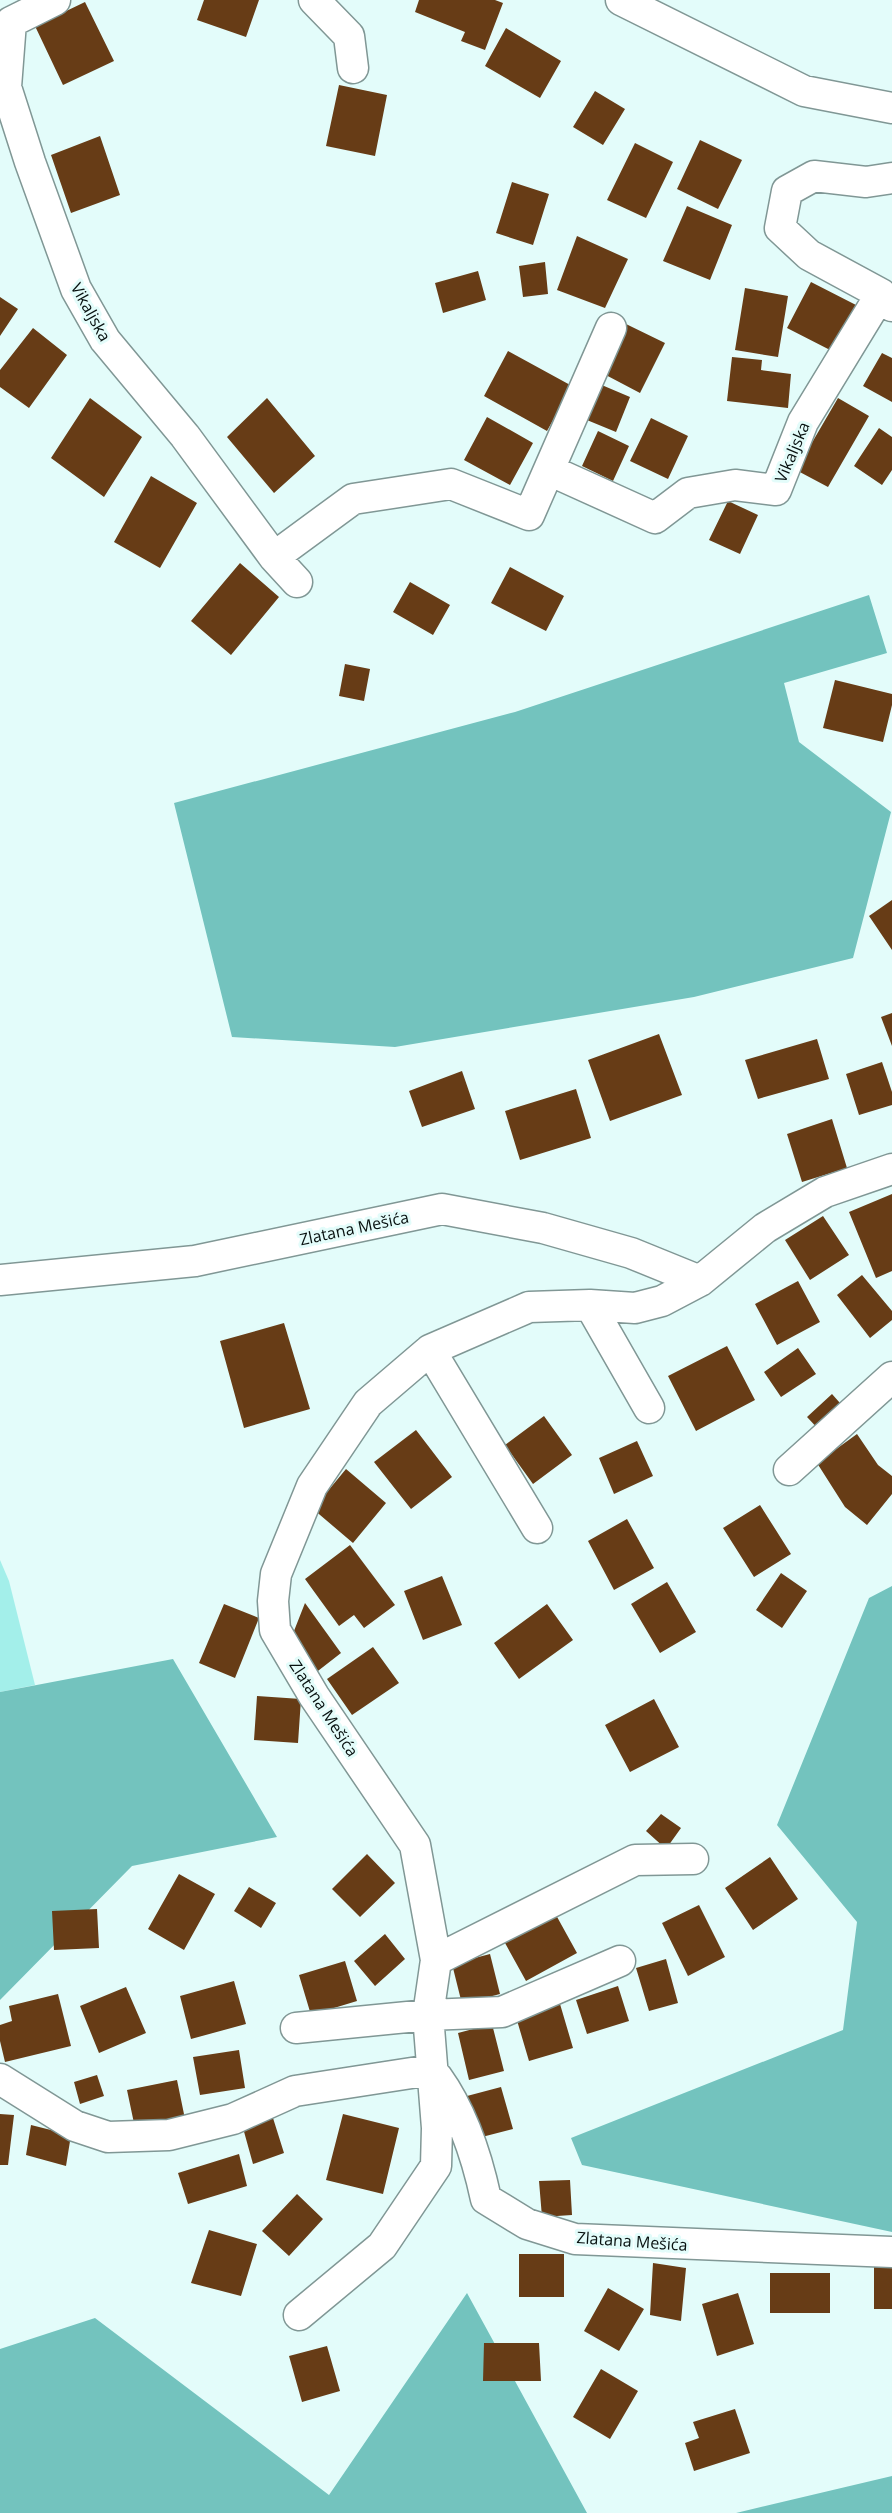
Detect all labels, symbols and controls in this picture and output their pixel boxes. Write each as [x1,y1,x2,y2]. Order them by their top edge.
street label: Vikaljska [66,279,116,345]
street label: Vikaljska [769,418,815,486]
street label: Zlatana Mešića [297,1206,411,1250]
street label: Zlatana Mešića [285,1655,363,1761]
street label: Zlatana Mešića [576,2226,688,2256]

